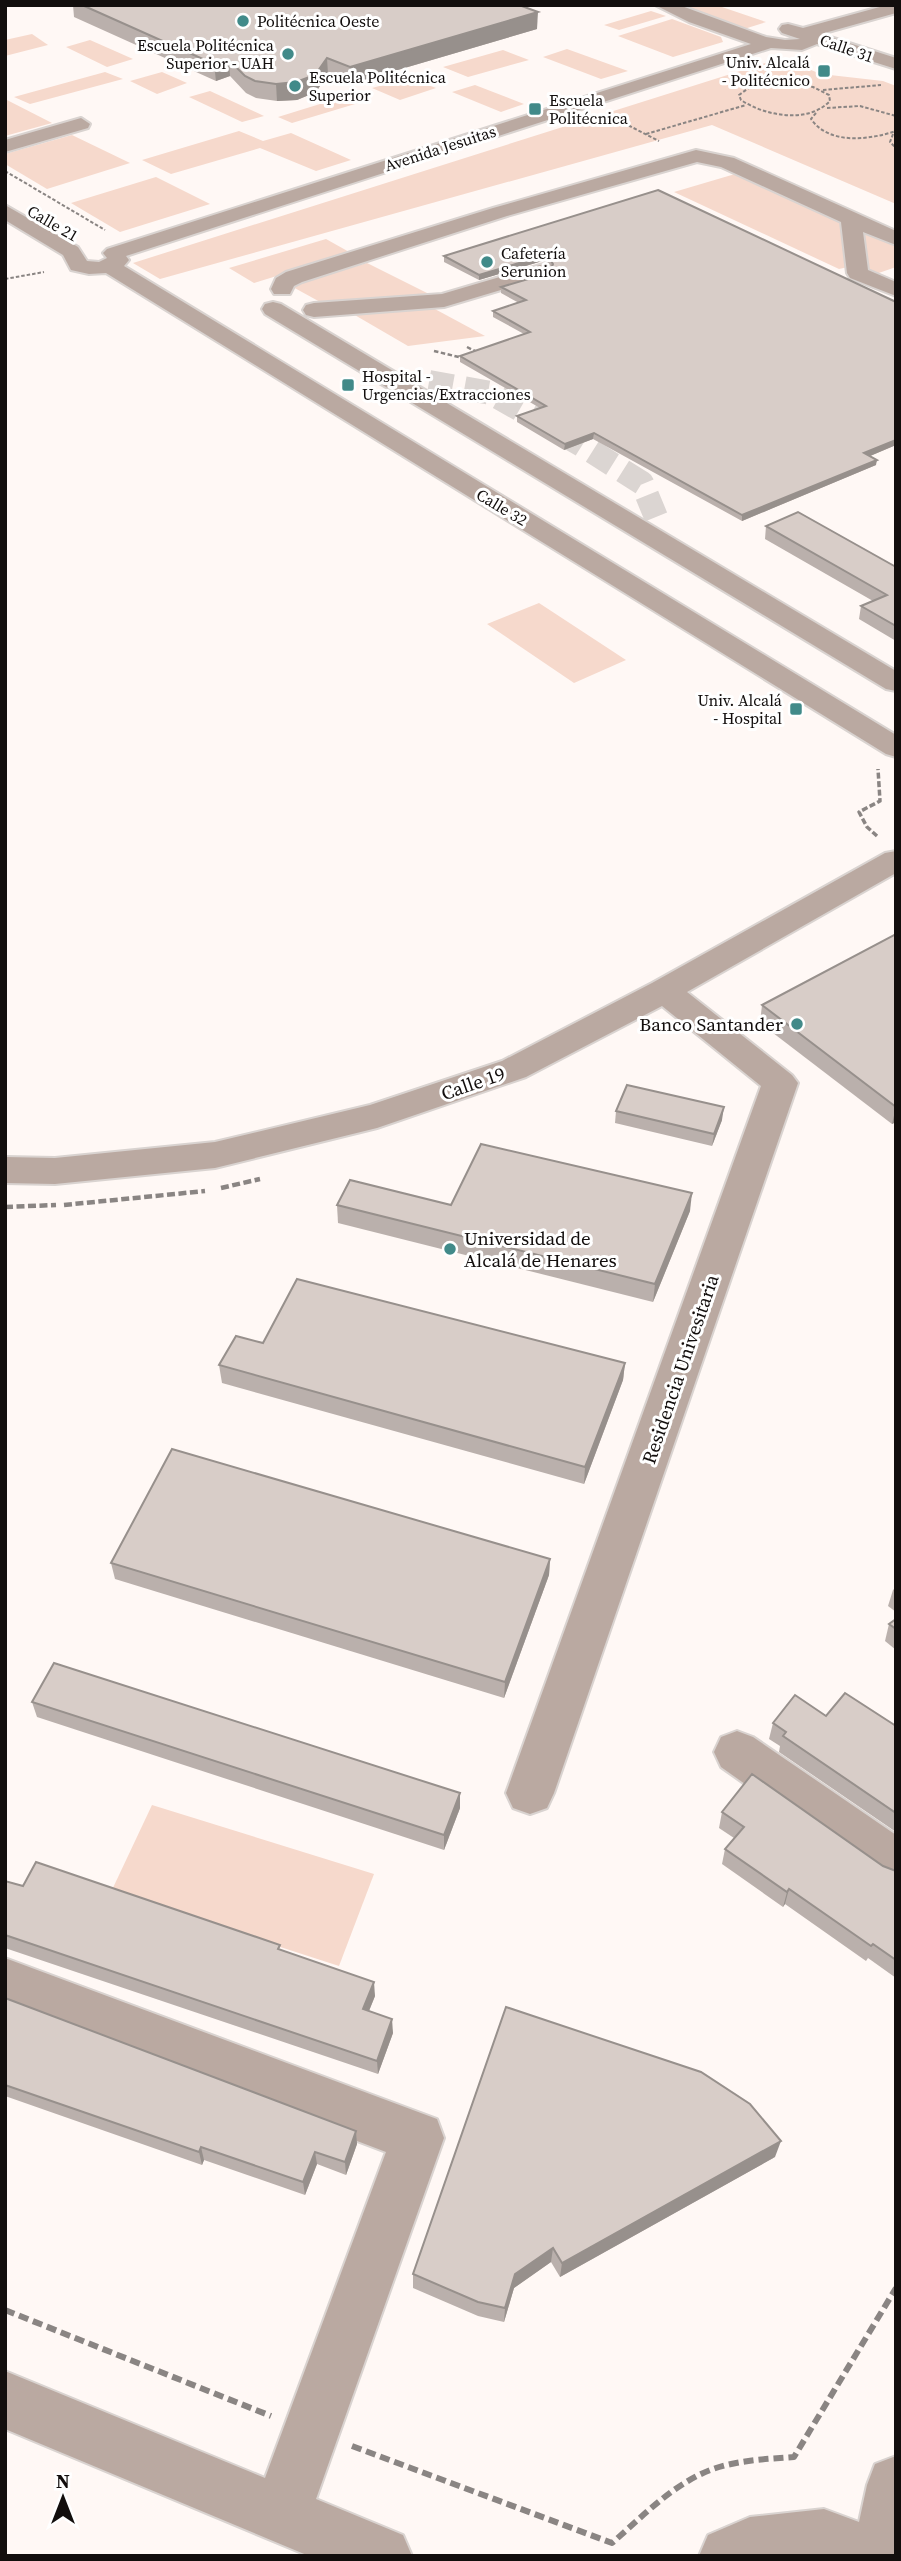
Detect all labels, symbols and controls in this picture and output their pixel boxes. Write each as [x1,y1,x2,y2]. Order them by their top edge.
place label: Politécnica Oeste [257,10,379,32]
marker: Politécnica Oeste [235,13,251,29]
street label: Calle 31 [817,29,877,67]
place label: Escuela Politécnica Superior - UAH [137,34,275,74]
marker: Escuela Politécnica Superior - UAH [280,46,296,62]
place label: Univ. Alcalá - Politécnico [722,51,811,91]
marker: Univ. Alcalá - Politécnico [816,63,832,79]
place label: Escuela Politécnica Superior [309,66,447,106]
marker: Escuela Politécnica Superior [287,78,303,94]
place label: Escuela Politécnica [549,89,629,129]
marker: Escuela Politécnica [527,101,543,117]
street label: Avenida Jesuitas [381,120,499,176]
street label: Calle 21 [23,200,83,246]
place label: Cafetería Serunion [501,242,567,282]
marker: Cafetería Serunion [479,254,495,270]
place label: Hospital - Urgencias/Extracciones [362,365,531,405]
marker: Hospital - Urgencias/Extracciones [340,377,356,393]
street label: Calle 32 [472,483,532,531]
place label: Univ. Alcalá - Hospital [697,689,783,729]
marker: Univ. Alcalá - Hospital [788,701,804,717]
place label: Banco Santander [639,1011,783,1037]
marker: Banco Santander [789,1016,805,1032]
street label: Calle 19 [438,1060,508,1106]
place label: Universidad de Alcalá de Henares [464,1225,617,1273]
marker: Universidad de Alcalá de Henares [442,1241,458,1257]
street label: Residencia Univesitaria [635,1270,725,1467]
north arrow [28,2463,98,2533]
text: N [56,2468,70,2494]

